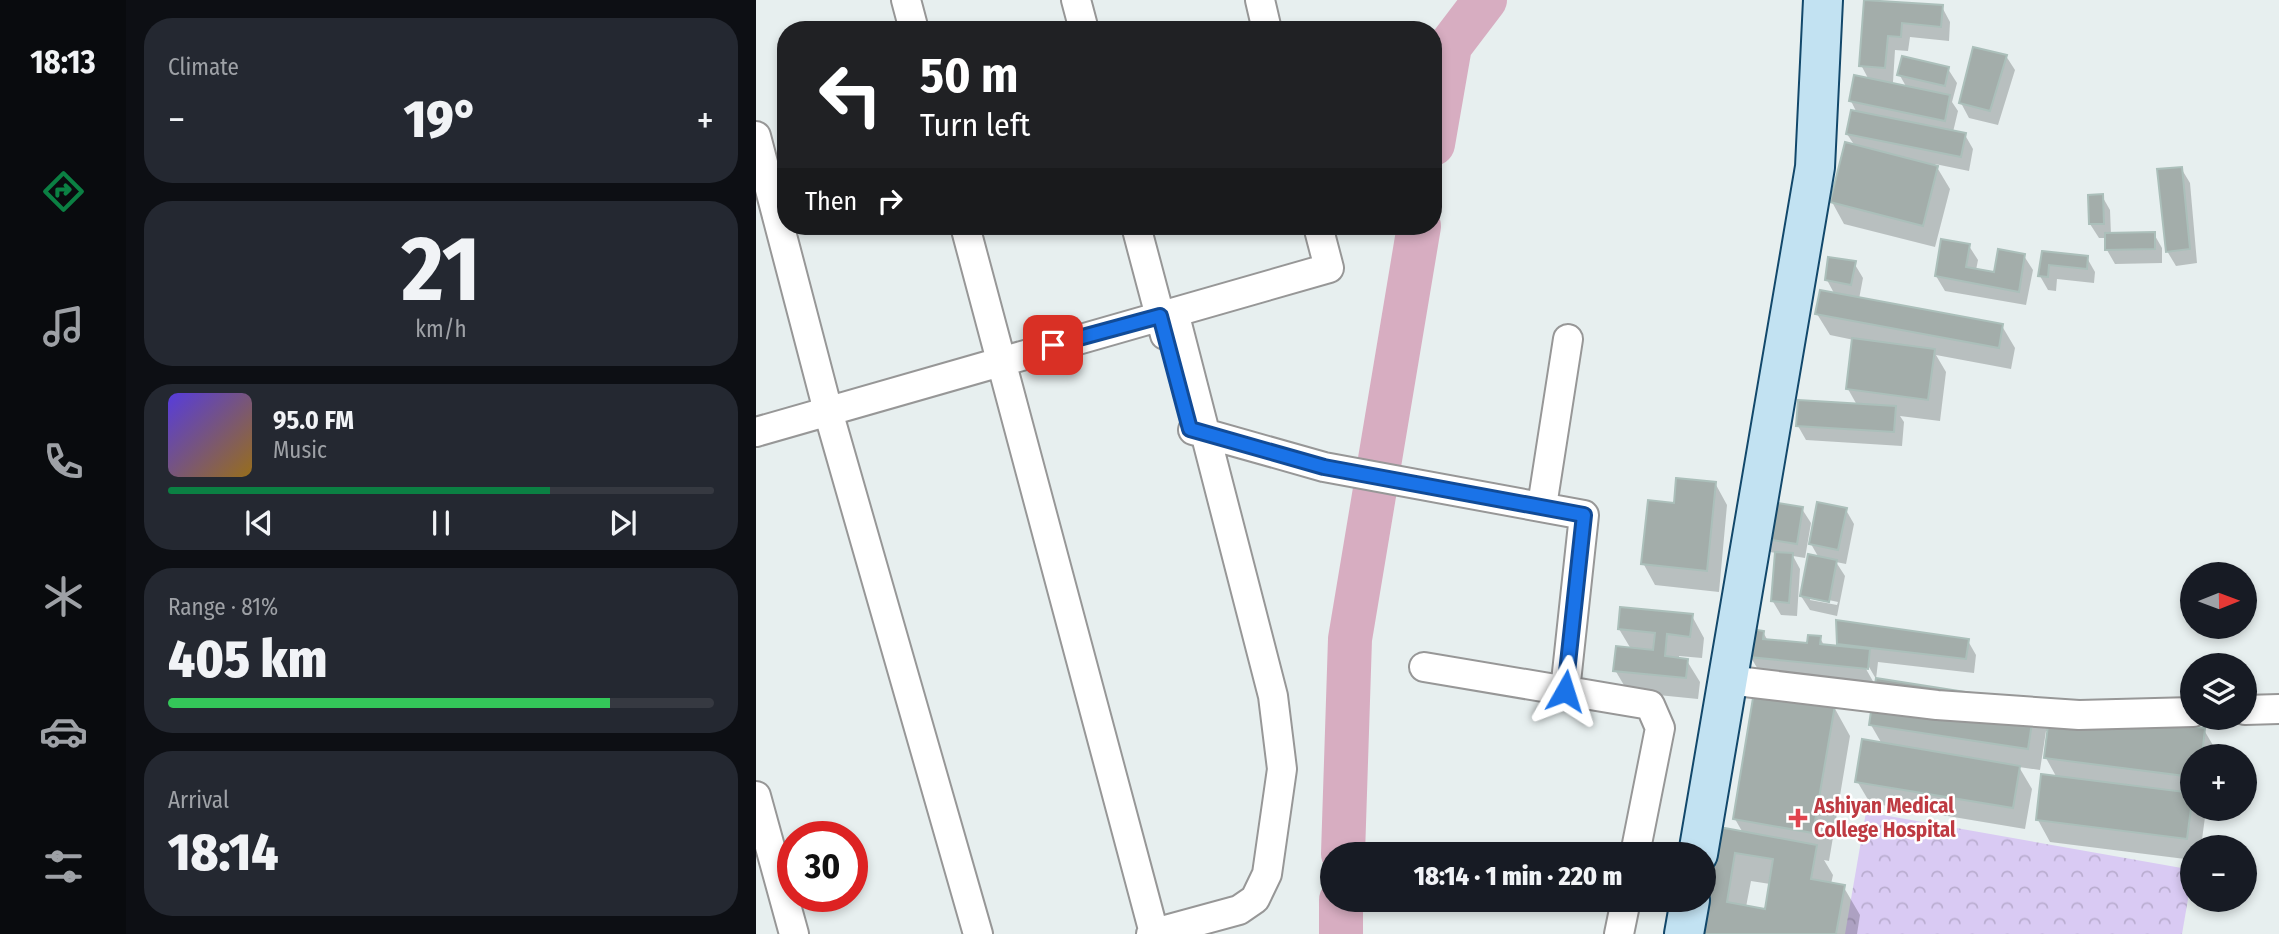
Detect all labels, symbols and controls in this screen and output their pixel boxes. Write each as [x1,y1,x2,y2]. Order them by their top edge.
text: 18:13 [30,43,96,81]
text: 50 m [920,46,1018,105]
icon: left [805,49,896,140]
text: Climate [168,53,239,81]
text: 19° [404,88,478,151]
text: − [168,97,185,143]
text: + [697,97,714,143]
text: Turn left [920,106,1030,144]
icon: directions [39,167,88,216]
icon: right [871,182,909,220]
text: Then [805,186,857,217]
text: 21 [401,215,481,324]
icon: music [39,302,88,351]
text: km/h [415,315,467,343]
pin [1023,315,1083,375]
icon: arrive [1034,326,1072,364]
text: 95.0 FM [273,405,354,436]
text: Music [273,436,327,464]
icon: phone [39,437,88,486]
icon: previous [240,504,278,542]
icon: pause [422,504,460,542]
icon: next [604,504,642,542]
north arrow [2180,562,2258,639]
map controls [2180,562,2257,912]
icon: climate [39,572,88,621]
text: Range · 81% [168,593,278,621]
text: 405 km [168,628,327,691]
button: layers [2180,653,2257,730]
position arrow [1528,654,1602,728]
icon: car [39,707,88,756]
button: + [2180,744,2257,821]
text: Arrival [168,786,229,814]
place label: Ashiyan Medical College Hospital [1813,793,1956,843]
marker: Ashiyan Medical College Hospital [1788,808,1808,828]
text: 18:14 [168,821,279,884]
speed limit sign: 30 [777,821,868,912]
button: − [2180,835,2257,912]
icon: filters [39,842,88,891]
text: 18:14 · 1 min · 220 m [1414,861,1622,892]

